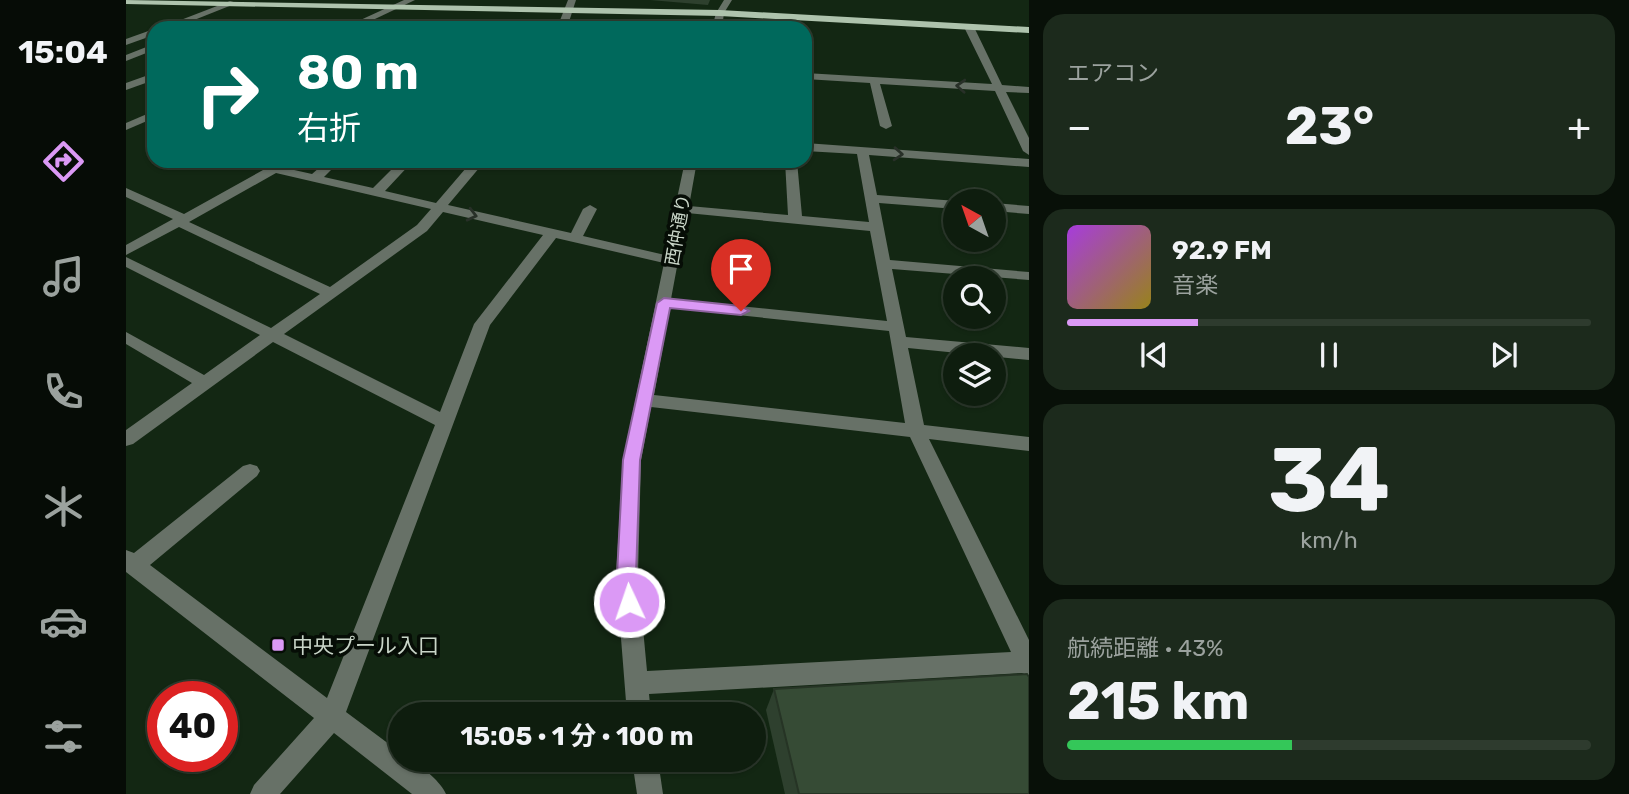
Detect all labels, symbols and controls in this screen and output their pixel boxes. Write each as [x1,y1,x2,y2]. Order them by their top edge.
text: 15:04 [18,33,108,71]
text: 80 m [297,43,419,101]
icon: right [182,49,273,140]
text: エアコン [1067,59,1159,87]
one-way arrow [955,78,966,93]
text: 23° [1285,95,1374,157]
text: − [1067,104,1092,150]
text: + [1567,104,1591,150]
text: 右折 [297,109,361,147]
icon: directions [39,137,88,186]
one-way arrow [892,146,903,161]
north arrow [943,189,1006,252]
map controls [943,189,1006,406]
street label: 西仲通り [661,193,695,267]
one-way arrow [465,207,477,221]
text: 92.9 FM [1172,235,1272,266]
pin [711,239,771,311]
icon: arrive [722,250,760,288]
icon: music [39,252,88,301]
button: search [943,266,1006,329]
text: 音楽 [1172,271,1218,299]
icon: previous [1135,336,1173,374]
icon: pause [1310,336,1348,374]
icon: next [1485,336,1523,374]
button: layers [943,343,1006,406]
icon: phone [39,367,88,416]
text: 34 [1268,426,1390,534]
icon: climate [39,482,88,531]
text: km/h [1300,526,1358,554]
position arrow [592,565,666,639]
icon: car [39,597,88,646]
place label: 中央プール入口 [292,633,439,658]
text: 航続距離 · 43% [1067,634,1223,662]
marker: 中央プール入口 [270,637,286,653]
text: 215 km [1067,670,1249,732]
speed limit sign: 40 [147,681,238,772]
icon: filters [39,712,88,761]
text: 15:05 · 1 分 · 100 m [460,721,694,752]

